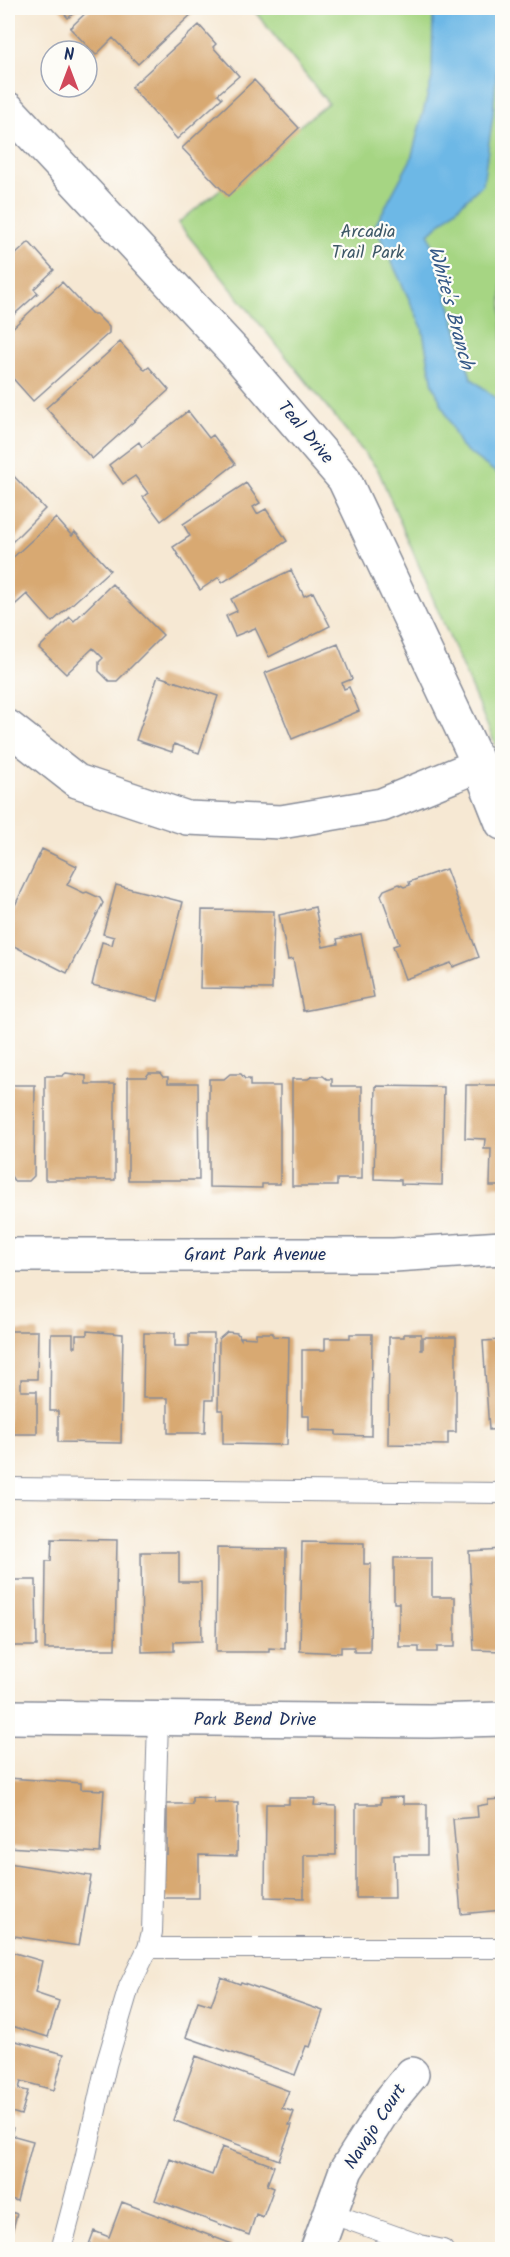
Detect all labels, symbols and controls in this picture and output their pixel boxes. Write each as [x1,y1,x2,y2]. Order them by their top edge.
north arrow [39,39,99,99]
text: N [64,43,74,68]
park label: Arcadia Trail Park [332,218,405,268]
water label: White's Branch [418,243,482,375]
street label: Teal Drive [270,395,340,471]
street label: Grant Park Avenue [184,1241,326,1270]
street label: Park Bend Drive [194,1706,316,1735]
street label: Navajo Court [337,2078,415,2176]

